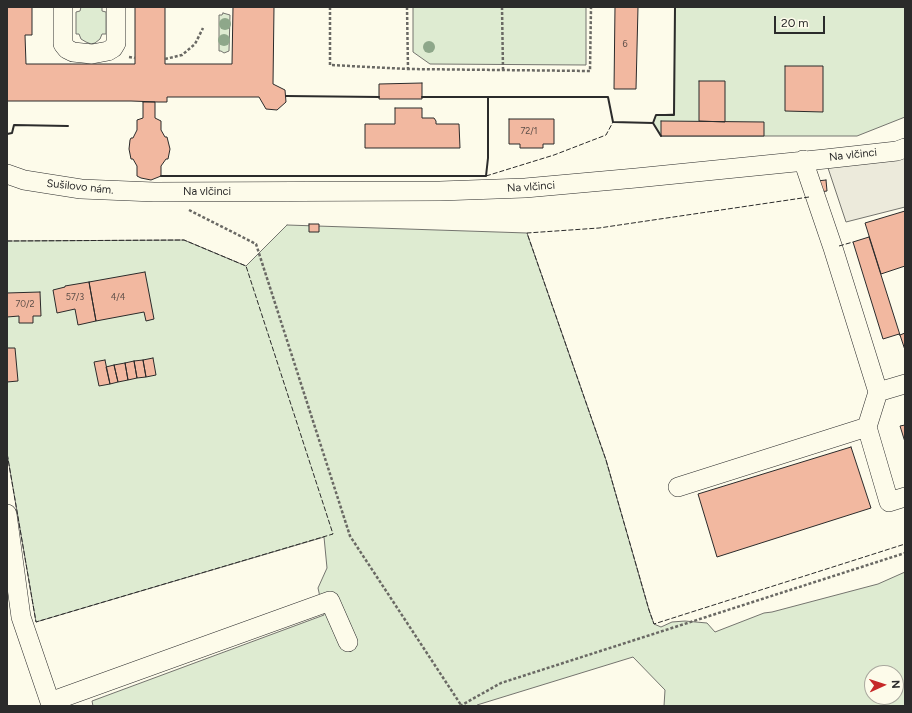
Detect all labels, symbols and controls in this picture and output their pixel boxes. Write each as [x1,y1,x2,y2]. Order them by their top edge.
scale bar [776,8,827,34]
text: 20 m [781,16,809,30]
house number: 6 [622,39,628,49]
house number: 72/1 [520,126,538,136]
street label: Na vlčinci [828,146,878,164]
street label: Sušilovo nám. [46,177,114,197]
street label: Na vlčinci [507,179,555,195]
street label: Na vlčinci [183,185,231,199]
house number: 57/3 [66,292,84,302]
house number: 4/4 [111,292,125,302]
house number: 70/2 [15,299,35,309]
north arrow [864,665,904,705]
text: N [889,680,902,689]

